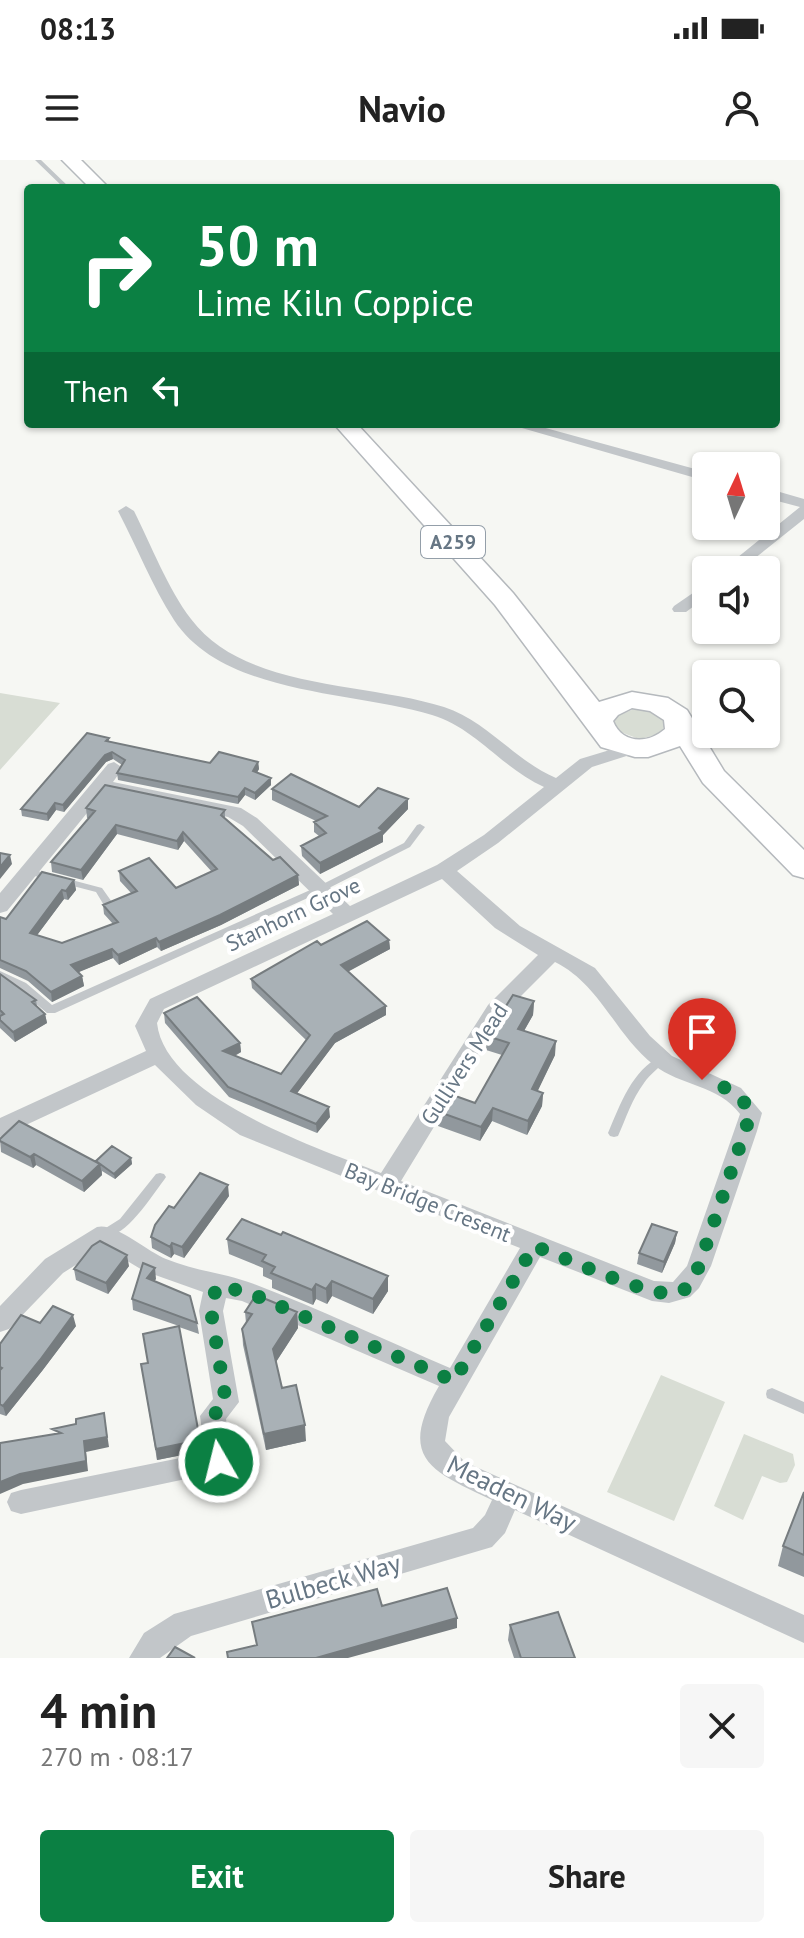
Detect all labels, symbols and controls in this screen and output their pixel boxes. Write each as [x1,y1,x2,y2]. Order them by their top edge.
text: 08:13 [40,9,116,48]
text: Navio [358,85,446,132]
icon: menu [40,86,84,130]
icon: person [720,86,764,130]
text: 50 m [196,209,319,281]
icon: right [64,216,168,320]
text: Lime Kiln Coppice [196,279,474,326]
icon: left [145,368,189,412]
text: Then [64,371,129,410]
north arrow [692,452,780,540]
map controls [692,452,780,748]
road number: A259 [421,526,485,558]
button: sound [692,556,780,644]
button: search [692,660,780,748]
street label: Stanhorn Grove [221,871,365,957]
street label: Gullivers Mead [414,998,514,1130]
pin [668,998,736,1080]
icon: arrive [680,1010,724,1054]
street label: Bay Bridge Cresent [341,1156,516,1248]
position arrow [177,1420,261,1504]
street label: Meaden Way [442,1447,582,1539]
street label: Bulbeck Way [262,1546,404,1616]
text: 4 min [40,1679,157,1741]
button: close [680,1684,764,1768]
text: 270 m · 08:17 [40,1740,194,1773]
button: Exit [40,1830,394,1922]
button: Share [410,1830,764,1922]

